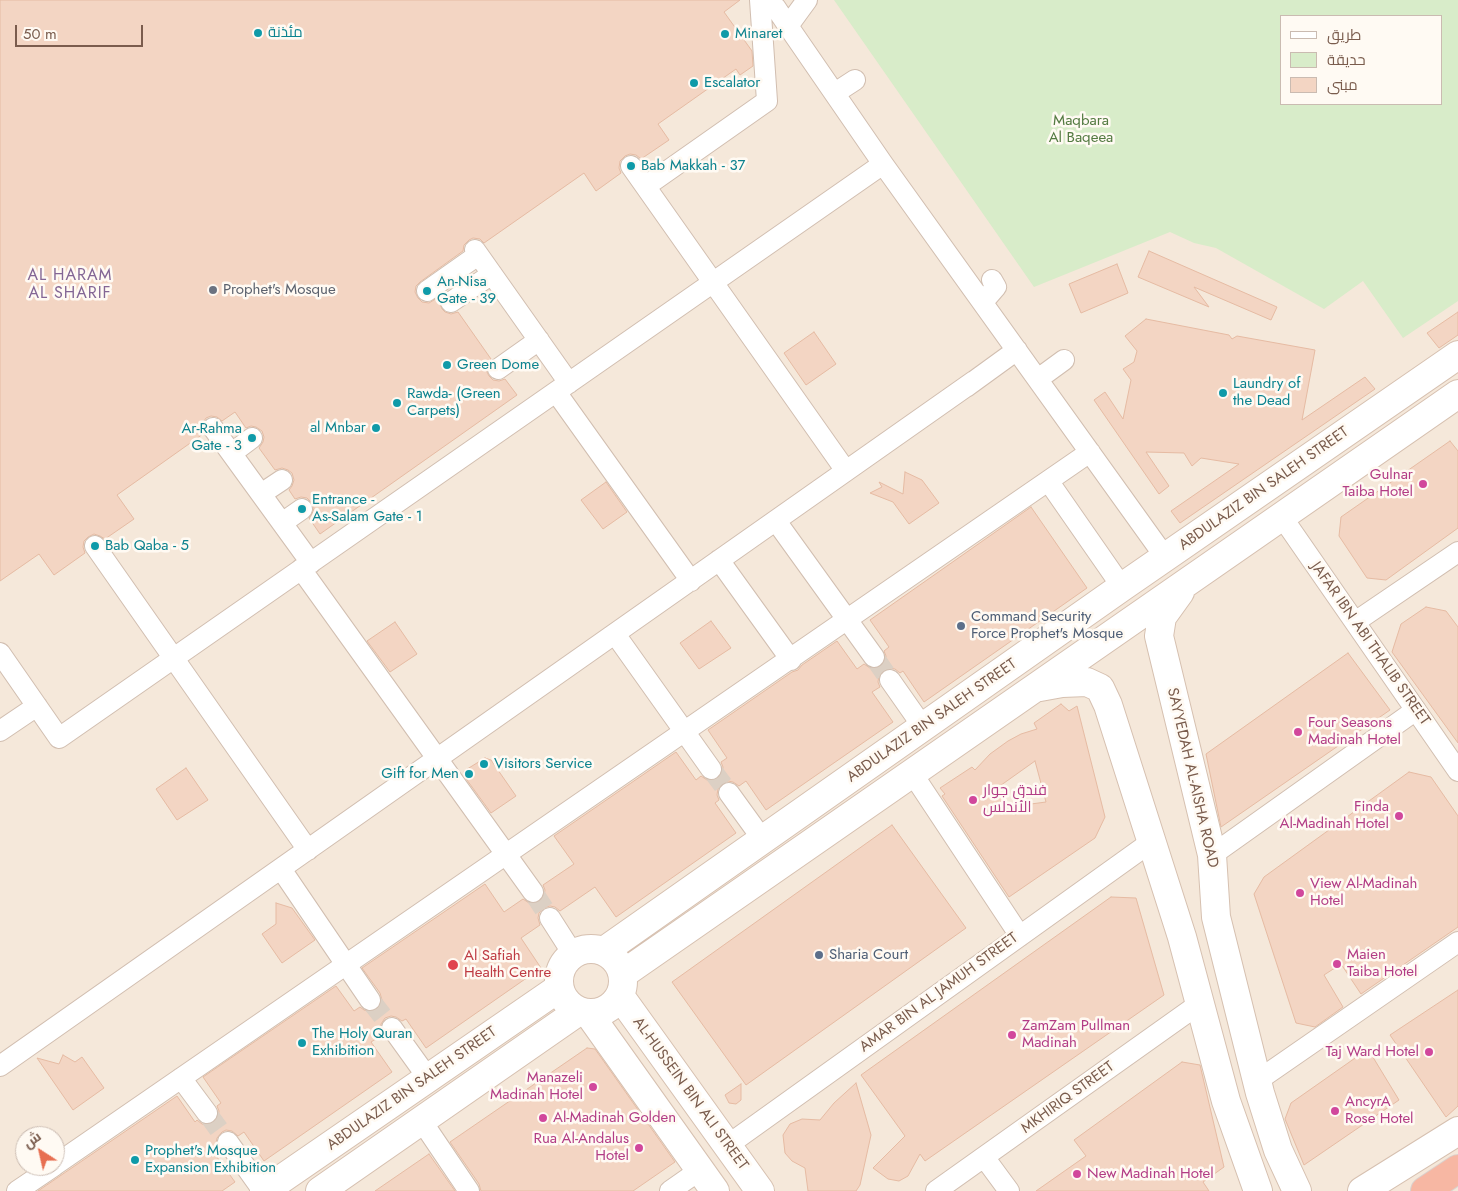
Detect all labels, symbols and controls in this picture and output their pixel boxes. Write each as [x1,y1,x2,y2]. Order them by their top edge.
scale bar [18,15,145,47]
legend [1280,15,1443,105]
text: 50 m [23,23,57,45]
place label: مئذنة [268,24,303,42]
text: طريق [1327,24,1361,46]
place label: Minaret [735,25,782,43]
marker: مئذنة [252,27,264,39]
marker: Minaret [719,28,731,40]
text: حديقة [1327,49,1366,71]
place label: Escalator [704,74,760,92]
text: مبنى [1327,74,1358,96]
marker: Escalator [688,77,700,89]
park label: Maqbara Al Baqeea [1049,112,1113,147]
place label: Bab Makkah - 37 [641,157,745,175]
marker: Bab Makkah - 37 [625,160,637,172]
district label: AL HARAM AL SHARIF [26,266,114,304]
place label: An-Nisa Gate - 39 [437,273,496,308]
place label: Prophet's Mosque [223,281,336,299]
marker: Prophet's Mosque [207,284,219,296]
marker: An-Nisa Gate - 39 [421,285,433,297]
place label: Green Dome [457,356,539,374]
marker: Green Dome [441,359,453,371]
place label: Laundry of the Dead [1233,375,1300,410]
place label: Rawda- (Green Carpets) [407,385,501,420]
marker: Laundry of the Dead [1217,387,1229,399]
marker: Rawda- (Green Carpets) [391,397,403,409]
place label: al Mnbar [310,419,366,437]
place label: Ar-Rahma Gate - 3 [181,420,242,455]
marker: al Mnbar [370,422,382,434]
street label: ABDULAZIZ BIN SALEH STREET [1176,423,1352,555]
marker: Ar-Rahma Gate - 3 [246,432,258,444]
place label: Gulnar Taiba Hotel [1342,466,1413,501]
marker: Gulnar Taiba Hotel [1417,478,1429,490]
place label: Entrance - As-Salam Gate - 1 [312,491,422,526]
marker: Entrance - As-Salam Gate - 1 [296,503,308,515]
place label: Bab Qaba - 5 [105,537,189,555]
marker: Bab Qaba - 5 [89,540,101,552]
street label: JAFAR IBN ABI THALIB STREET [1307,559,1433,729]
place label: Command Security Force Prophet's Mosque [971,608,1123,643]
marker: Command Security Force Prophet's Mosque [955,620,967,632]
street label: ABDULAZIZ BIN SALEH STREET [844,655,1020,787]
street label: SAYYEDAH AL-AISHA ROAD [1163,686,1221,870]
place label: Four Seasons Madinah Hotel [1308,714,1401,749]
marker: Four Seasons Madinah Hotel [1292,726,1304,738]
place label: Visitors Service [494,755,592,773]
marker: Visitors Service [478,758,490,770]
place label: Gift for Men [381,765,459,783]
marker: Gift for Men [463,768,475,780]
place label: فندق جوار الأندلس [983,782,1047,817]
marker: فندق جوار الأندلس [967,794,979,806]
place label: Finda Al-Madinah Hotel [1280,798,1389,833]
marker: Finda Al-Madinah Hotel [1393,810,1405,822]
place label: View Al-Madinah Hotel [1310,875,1417,910]
marker: View Al-Madinah Hotel [1294,887,1306,899]
street label: AMAR BIN AL JAMUH STREET [856,929,1022,1057]
place label: Sharia Court [829,946,908,964]
place label: Maien Taiba Hotel [1347,946,1418,981]
place label: Al Safiah Health Centre [464,947,551,982]
marker: Sharia Court [813,949,825,961]
marker: Al Safiah Health Centre [446,958,460,972]
marker: Maien Taiba Hotel [1331,958,1343,970]
street label: AL-HUSSEIN BIN ALI STREET [629,1014,751,1174]
place label: ZamZam Pullman Madinah [1022,1017,1130,1052]
street label: ABDULAZIZ BIN SALEH STREET [324,1023,500,1155]
place label: The Holy Quran Exhibition [312,1025,412,1060]
marker: ZamZam Pullman Madinah [1006,1029,1018,1041]
marker: The Holy Quran Exhibition [296,1037,308,1049]
place label: Taj Ward Hotel [1326,1043,1419,1061]
marker: Taj Ward Hotel [1423,1046,1435,1058]
street label: MKHIRIQ STREET [1018,1058,1118,1138]
place label: Manazeli Madinah Hotel [490,1069,583,1104]
marker: Manazeli Madinah Hotel [587,1081,599,1093]
place label: AncyrA Rose Hotel [1345,1093,1414,1128]
marker: AncyrA Rose Hotel [1329,1105,1341,1117]
place label: Al-Madinah Golden [553,1109,676,1127]
marker: Al-Madinah Golden [537,1112,549,1124]
north arrow [15,1126,65,1176]
text: ش [19,1126,45,1153]
place label: Rua Al-Andalus Hotel [534,1130,629,1165]
place label: Prophet's Mosque Expansion Exhibition [145,1142,276,1177]
marker: Rua Al-Andalus Hotel [633,1142,645,1154]
marker: Prophet's Mosque Expansion Exhibition [129,1154,141,1166]
place label: New Madinah Hotel [1087,1165,1214,1183]
marker: New Madinah Hotel [1071,1168,1083,1180]

